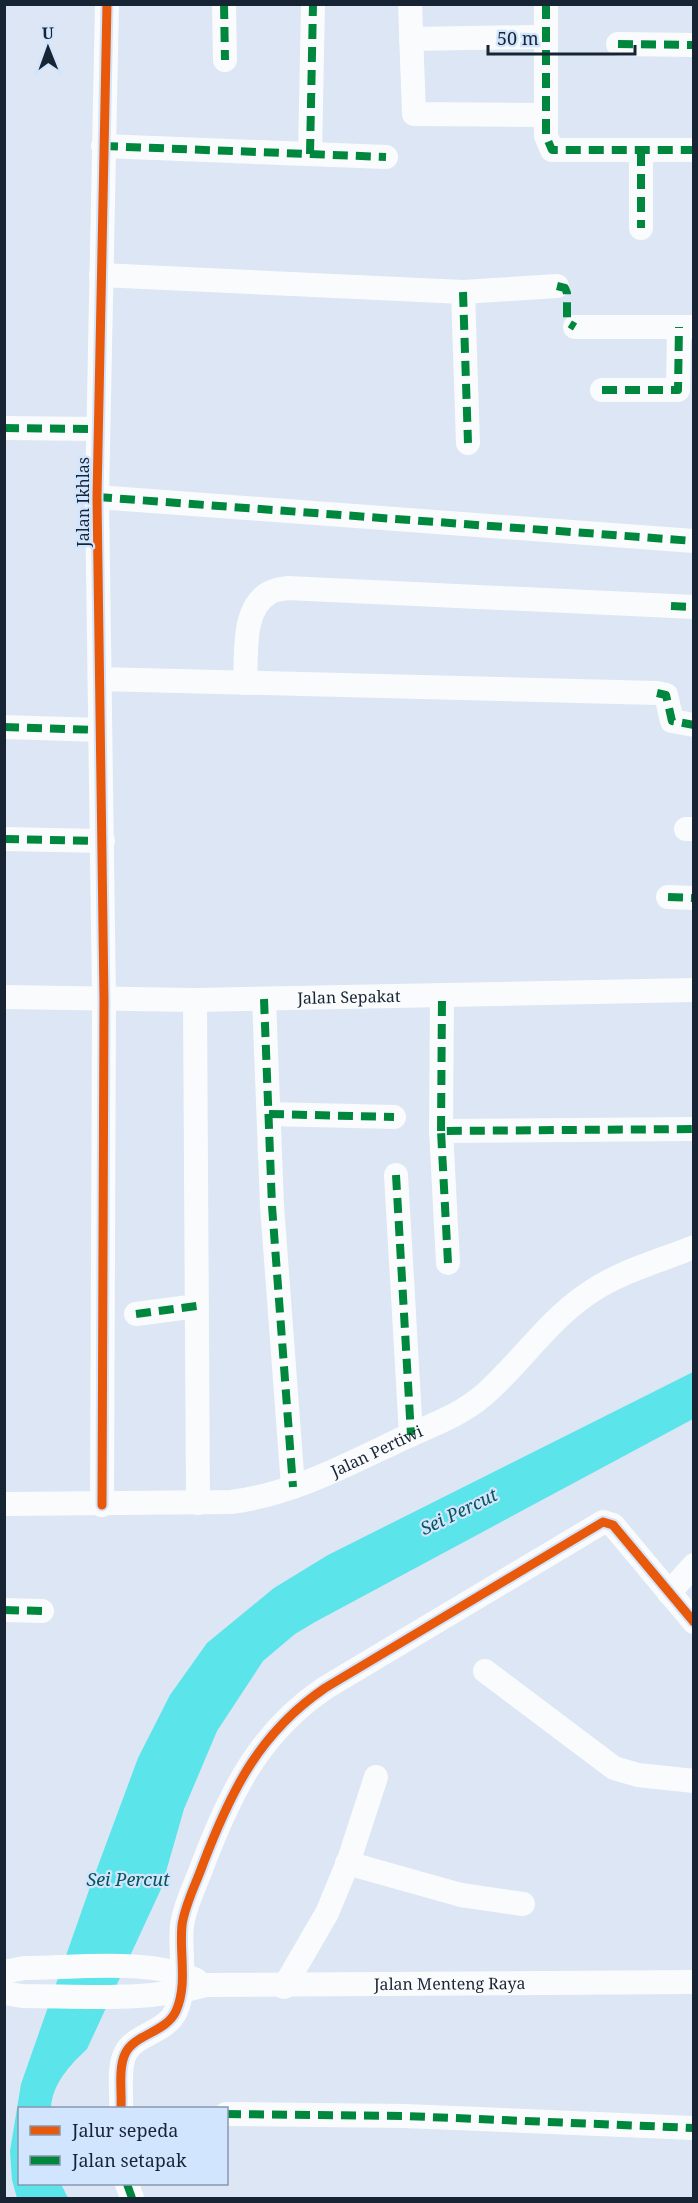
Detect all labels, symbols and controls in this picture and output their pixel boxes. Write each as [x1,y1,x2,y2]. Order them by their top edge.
north arrow [18,18,78,78]
scale bar [488,18,635,56]
text: U [42,22,54,44]
text: 50 m [497,26,539,50]
street label: Jalan Ikhlas [72,457,94,548]
street label: Jalan Sepakat [296,985,401,1009]
street label: Jalan Pertiwi [326,1420,426,1482]
water label: Sei Percut [416,1482,501,1540]
water label: Sei Percut [86,1867,170,1891]
street label: Jalan Menteng Raya [373,1972,526,1995]
legend [18,2107,228,2185]
text: Jalur sepeda [71,2118,178,2142]
text: Jalan setapak [71,2148,187,2172]

